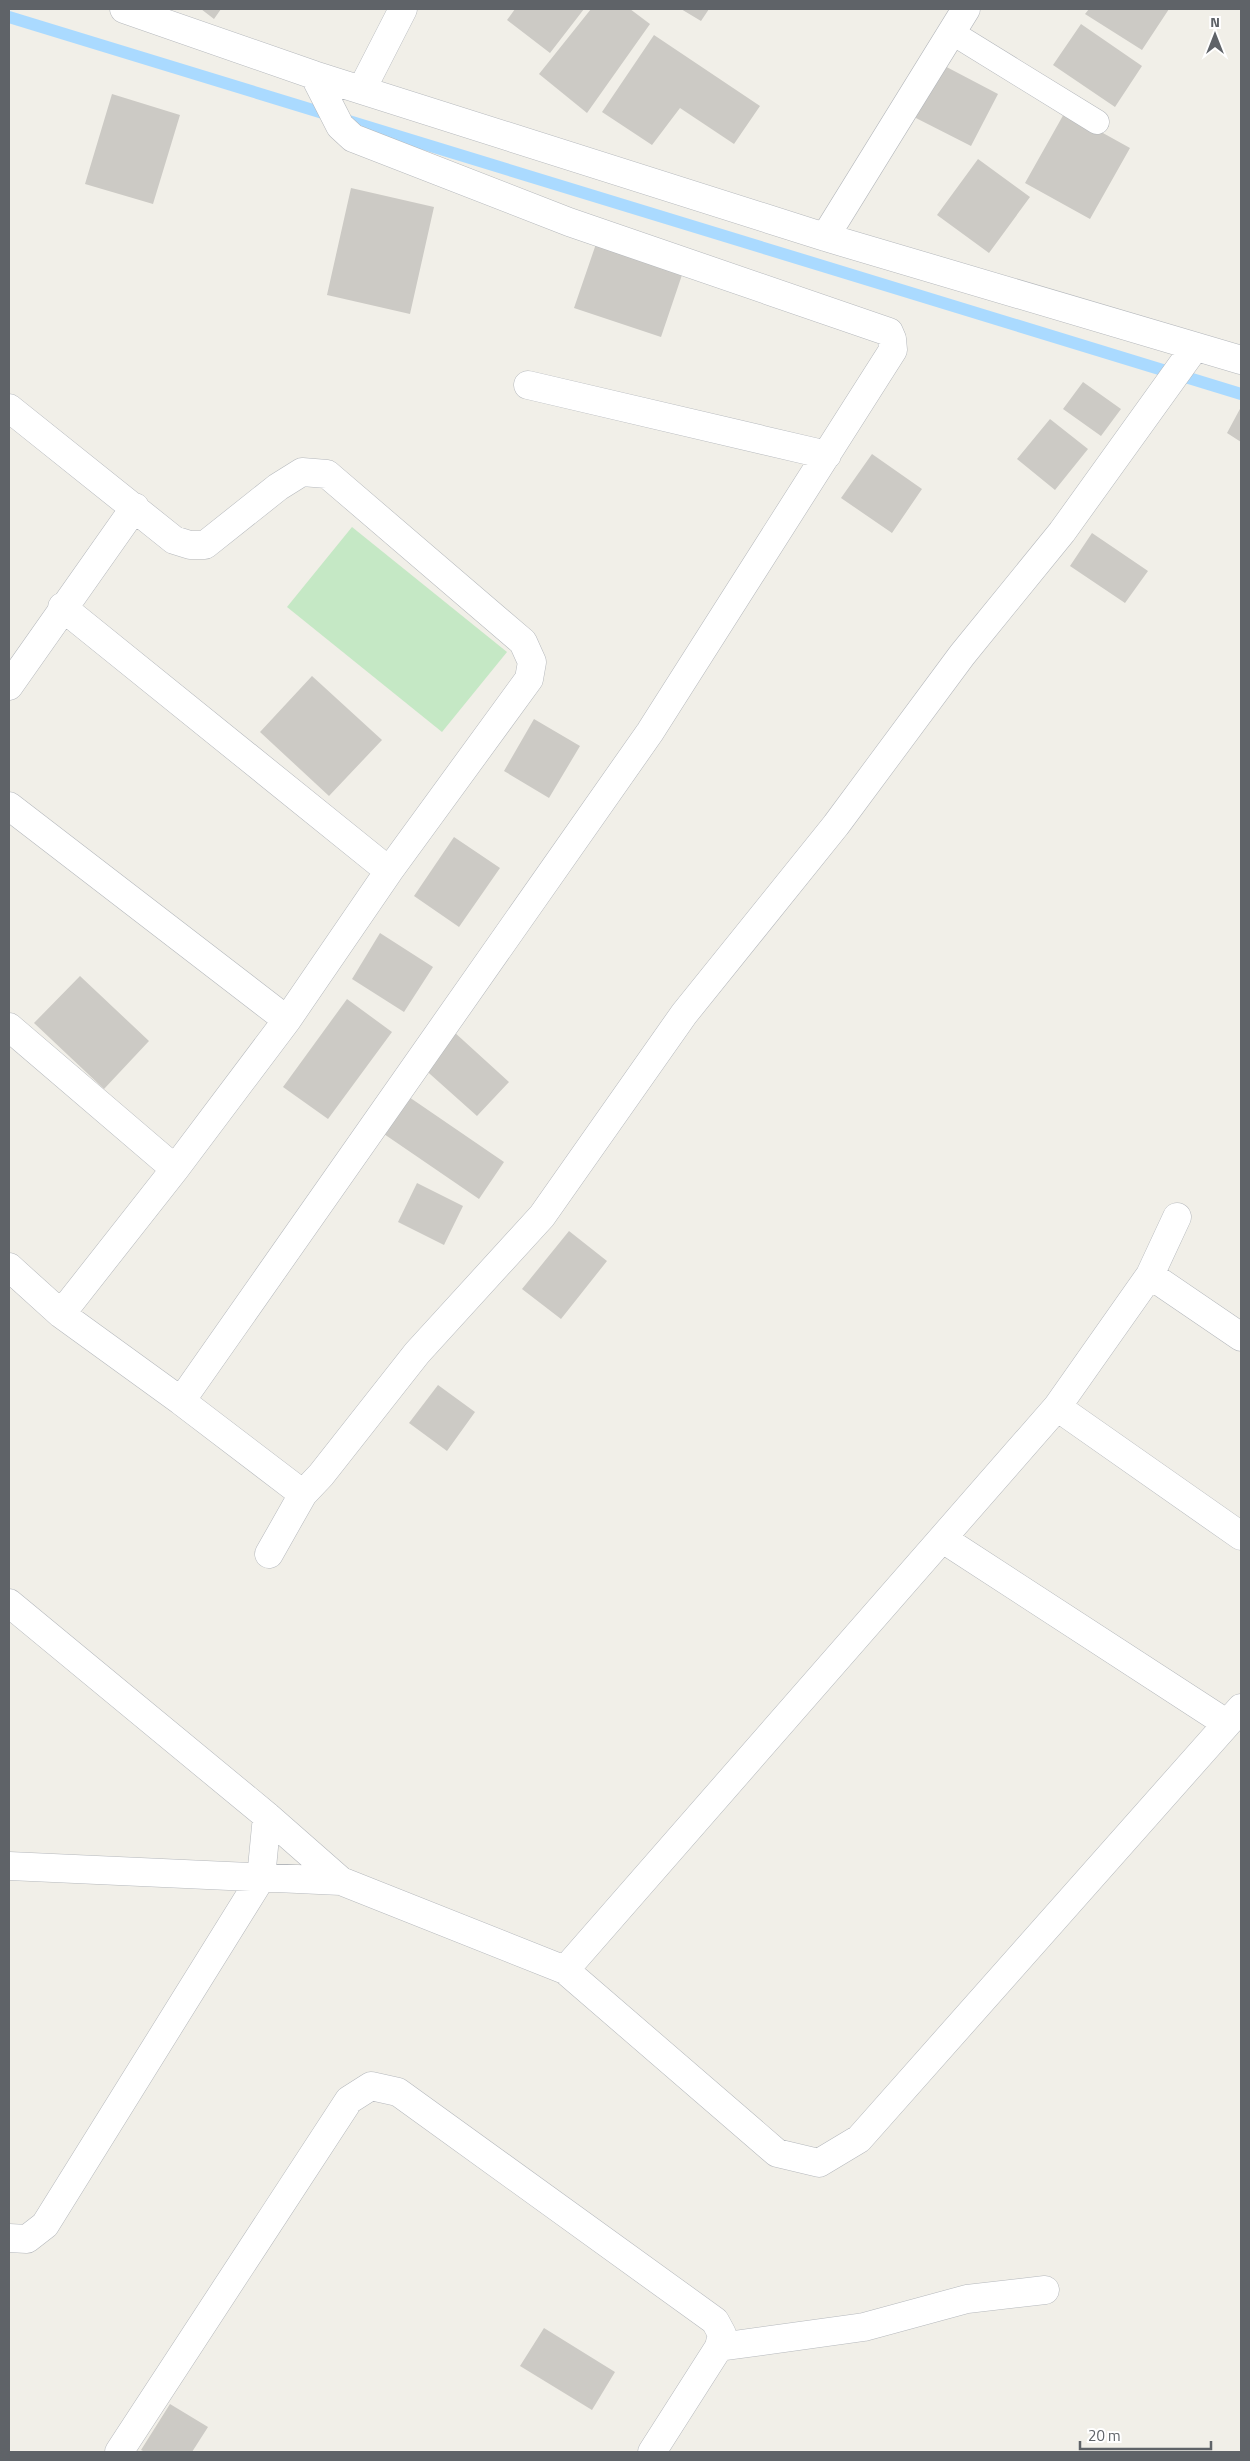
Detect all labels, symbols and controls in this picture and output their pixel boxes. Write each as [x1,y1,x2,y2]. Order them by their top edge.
north arrow [1190,10,1240,60]
text: N [1210,11,1220,32]
scale bar [1080,2418,1211,2450]
text: 20 m [1088,2424,1121,2447]

